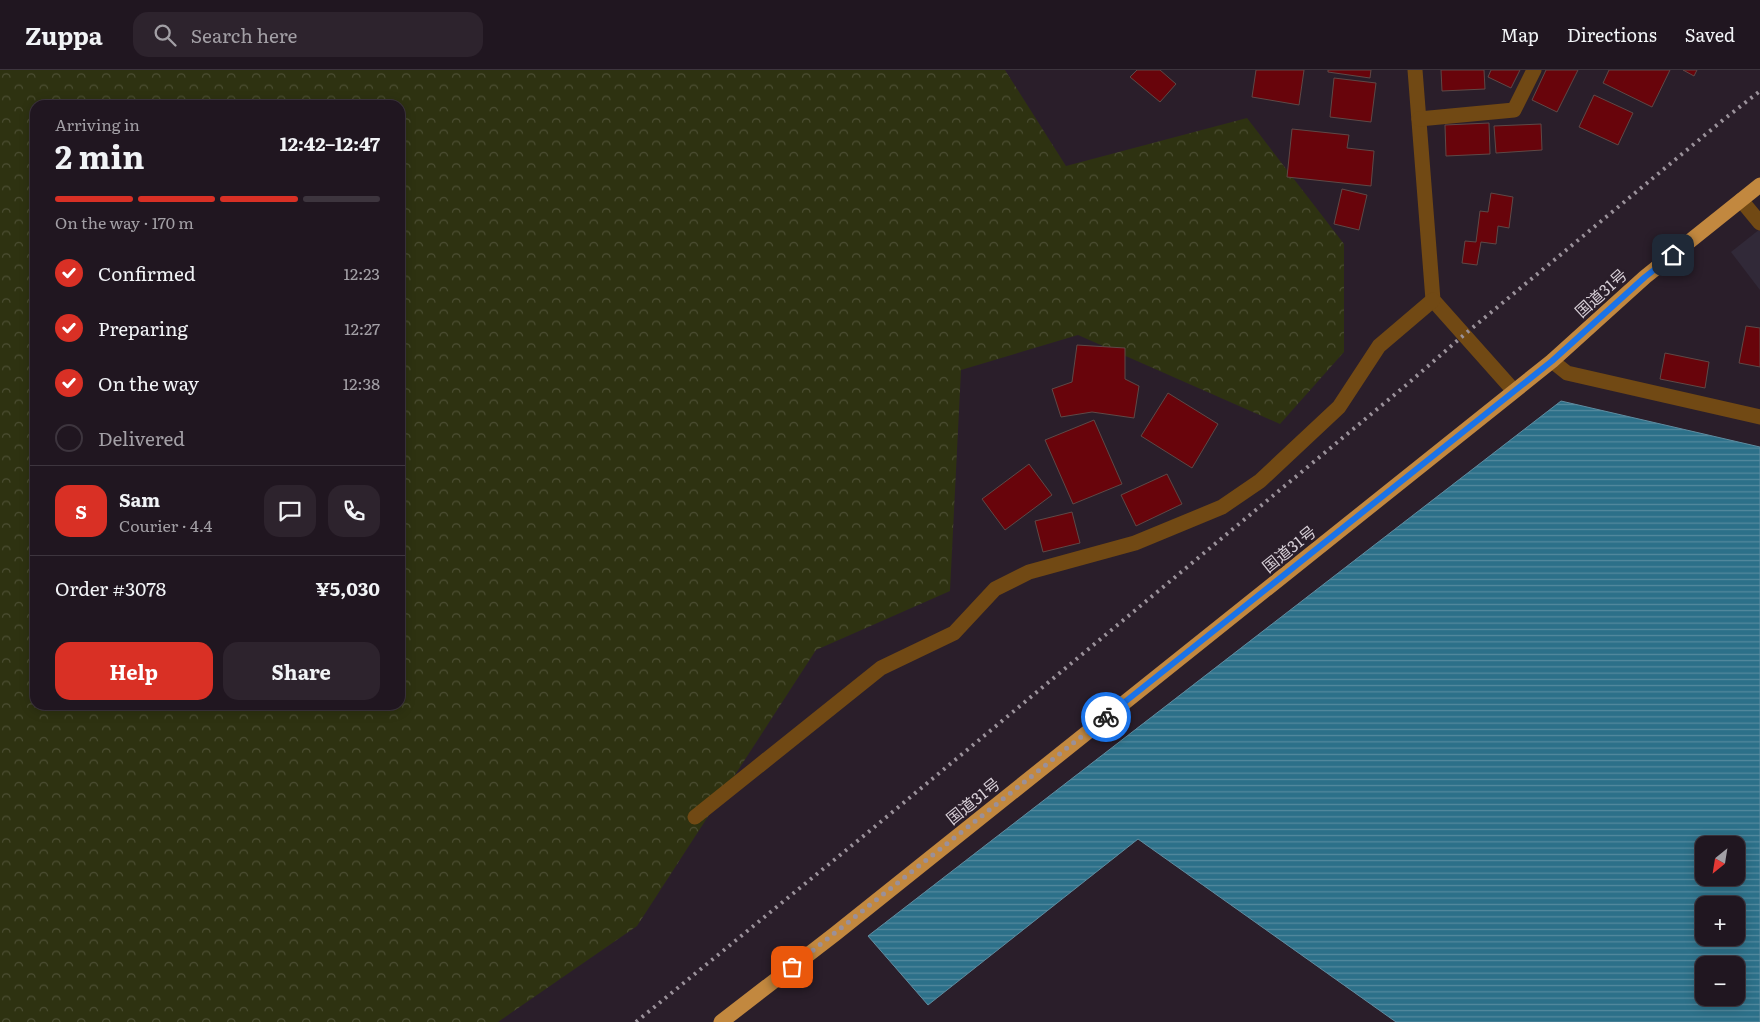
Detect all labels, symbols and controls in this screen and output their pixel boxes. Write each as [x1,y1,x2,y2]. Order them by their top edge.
search box [133,12,483,57]
text: Zuppa [25,17,103,52]
icon: search [151,21,179,49]
text: Search here [191,21,297,49]
text: Map [1501,21,1539,48]
text: Directions [1567,21,1657,48]
text: Saved [1685,21,1735,48]
text: Arriving in [55,112,140,136]
text: 12:42–12:47 [280,129,380,157]
text: 2 min [55,131,144,179]
text: On the way · 170 m [55,210,194,234]
pin [1652,234,1694,276]
icon: home [1659,241,1687,269]
icon: check [55,259,83,287]
text: Confirmed [98,259,196,287]
text: 12:23 [343,261,380,285]
street label: 国道31号 [1569,262,1632,322]
icon: check [55,314,83,342]
text: Preparing [98,314,188,342]
text: 12:27 [344,316,380,340]
icon: check [55,369,83,397]
text: On the way [98,369,199,397]
text: 12:38 [343,371,380,395]
text: Delivered [98,424,185,452]
text: Sam [119,485,160,513]
button: chat [264,485,316,537]
button: phone [328,485,380,537]
text: S [75,497,87,525]
text: Courier · 4.4 [119,513,212,537]
street label: 国道31号 [1256,519,1320,577]
text: Order #3078 [55,574,166,602]
text: ¥5,030 [316,574,380,602]
button: Help [55,642,213,700]
button: Share [223,642,380,700]
courier [1081,692,1131,742]
icon: bike [1092,703,1120,731]
street label: 国道31号 [940,771,1004,829]
north arrow [1695,836,1745,886]
map controls [1695,836,1745,1006]
button: + [1695,896,1745,946]
pin [771,946,813,988]
icon: bag [778,953,806,981]
button: − [1695,956,1745,1006]

